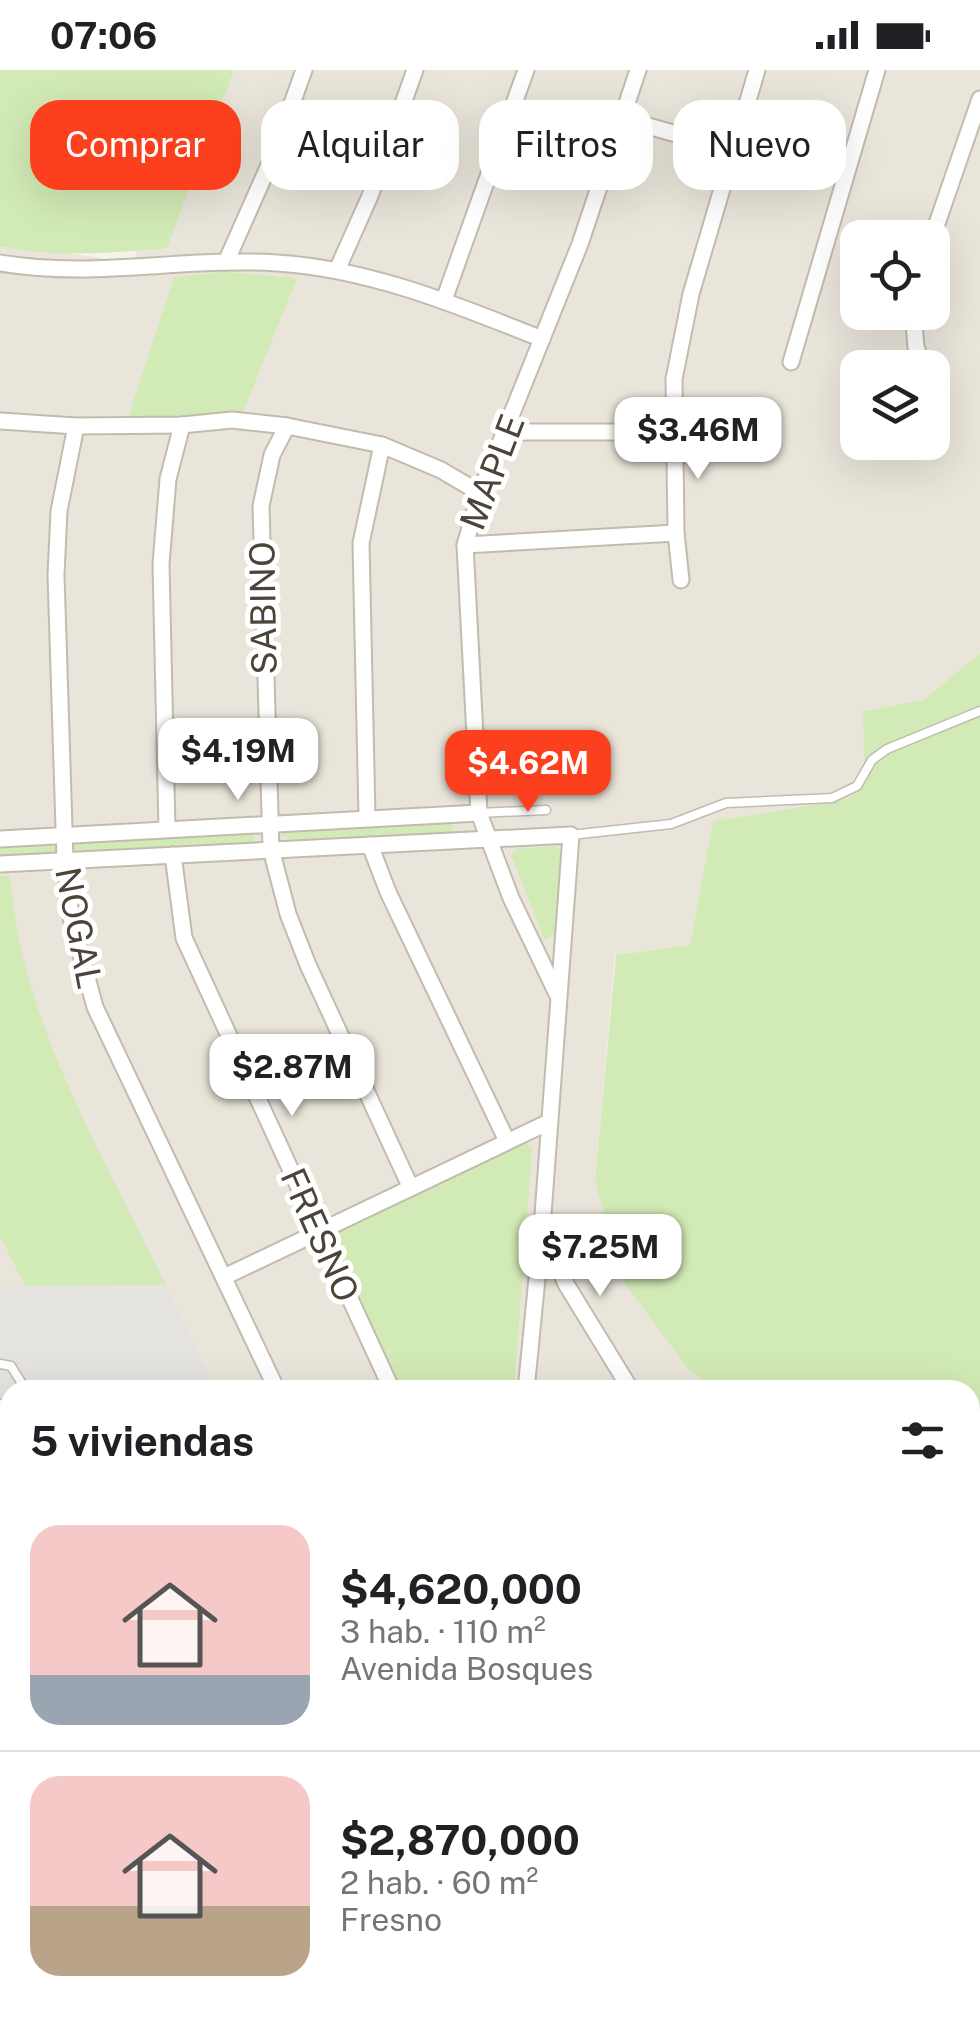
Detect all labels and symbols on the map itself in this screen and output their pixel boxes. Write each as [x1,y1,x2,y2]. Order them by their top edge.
pin: $3.46M [617,397,779,482]
street label: MAPLE [451,409,533,535]
street label: SABINO [241,541,285,675]
pin: $4.19M [157,718,319,803]
pin: $4.62M [447,730,609,815]
street label: NOGAL [47,864,111,992]
pin: $2.87M [211,1034,373,1119]
street label: FRESNO [272,1162,368,1308]
pin: $7.25M [519,1214,681,1299]

